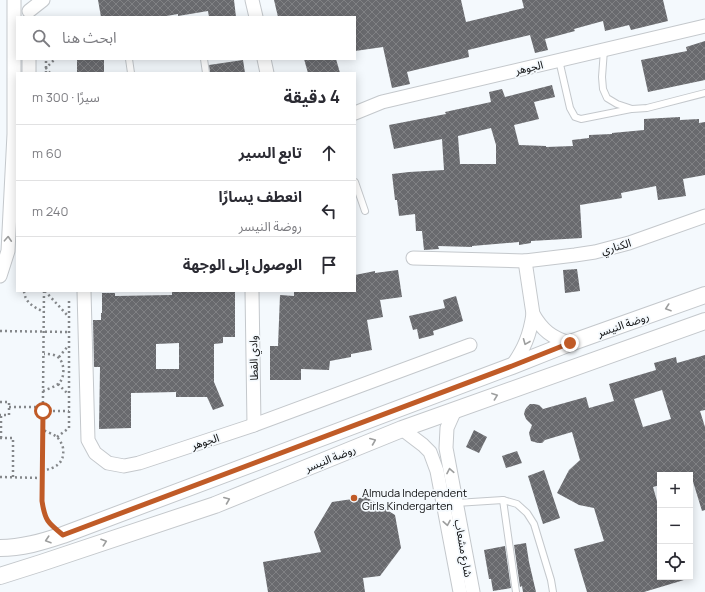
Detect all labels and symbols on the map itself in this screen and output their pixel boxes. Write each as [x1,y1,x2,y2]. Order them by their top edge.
street label: الجوهر [513,57,545,78]
street label: الكناري [599,235,633,260]
one-way arrow [4,236,13,242]
one-way arrow [665,304,672,312]
street label: روضة النيسر [594,308,651,340]
route end [561,334,579,352]
street label: وادي القطا [245,335,263,381]
one-way arrow [523,337,531,345]
one-way arrow [492,392,499,401]
route start [34,402,52,420]
street label: الجوهر [188,429,221,453]
one-way arrow [369,438,377,446]
street label: روضة النيسر [301,441,358,475]
one-way arrow [446,468,455,474]
place label: Almuda Independent Girls Kindergarten [362,485,467,513]
marker: Almuda Independent Girls Kindergarten [349,493,359,503]
one-way arrow [223,497,230,505]
street label: شارع مشعاب [451,518,477,579]
one-way arrow [442,519,451,526]
one-way arrow [45,535,52,544]
one-way arrow [100,538,107,547]

